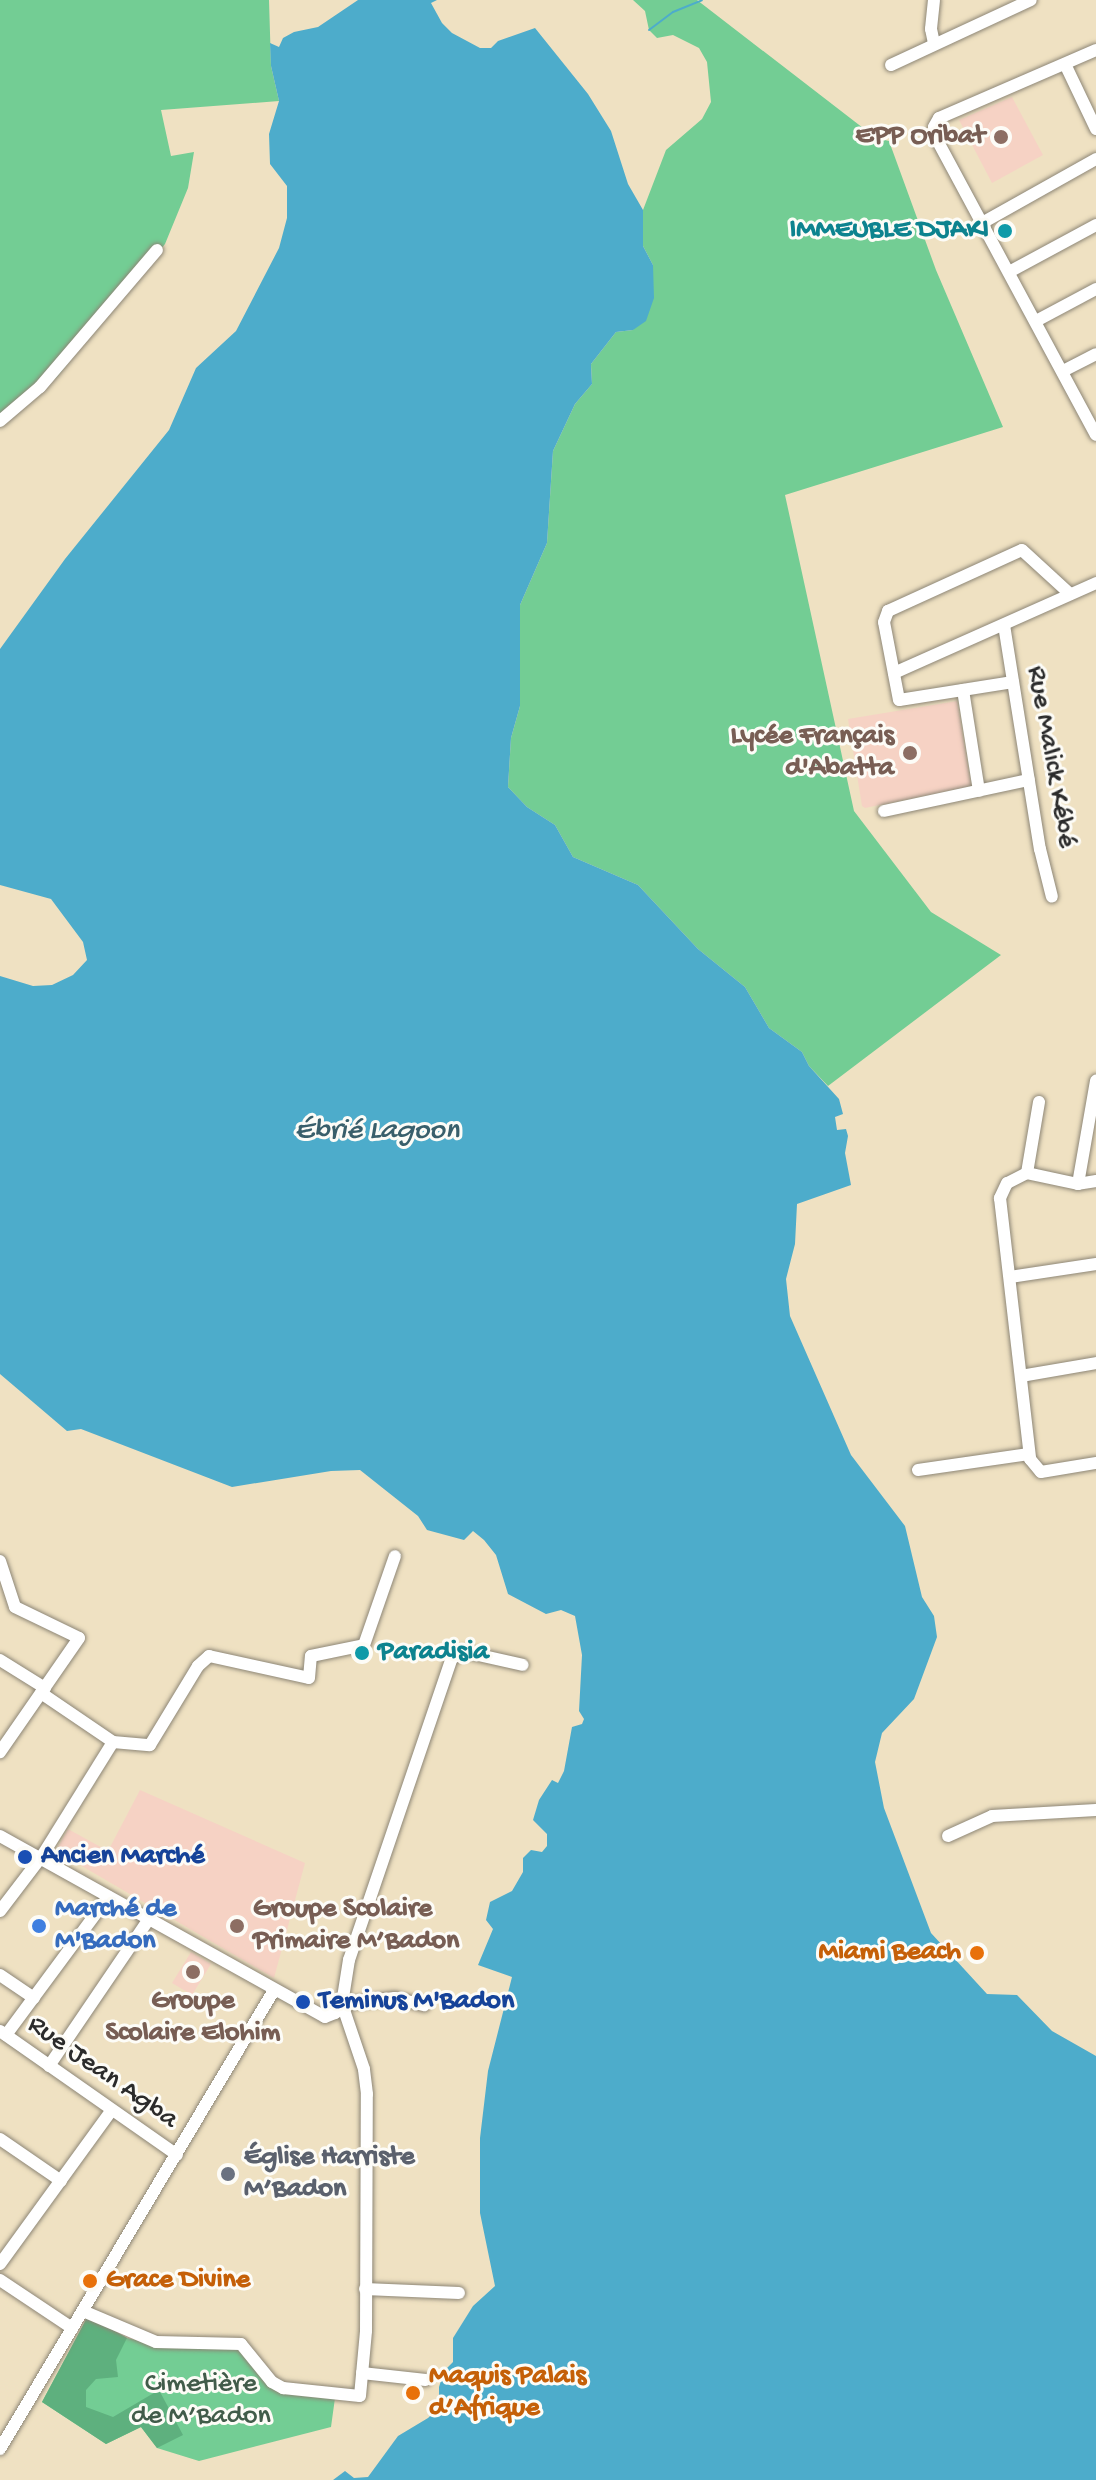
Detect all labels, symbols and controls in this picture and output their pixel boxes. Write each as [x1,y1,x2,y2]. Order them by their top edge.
place label: EPP Oribat [855,120,985,154]
marker: EPP Oribat [992,128,1010,146]
place label: IMMEUBLE DJAKI [789,214,989,248]
marker: IMMEUBLE DJAKI [996,222,1014,240]
street label: Rue Malick Kébé [1017,664,1083,850]
place label: Lycée Français d'Abatta [730,720,894,786]
marker: Lycée Français d'Abatta [901,744,919,762]
water label: Ébrié Lagoon [295,1114,459,1150]
place label: Paradisia [378,1636,489,1670]
marker: Paradisia [353,1644,371,1662]
place label: Ancien Marché [41,1840,205,1874]
marker: Ancien Marché [16,1848,34,1866]
place label: Marché de M'Badon [55,1893,176,1959]
place label: Groupe Scolaire Primaire M’Badon [253,1893,459,1959]
marker: Marché de M'Badon [30,1917,48,1935]
marker: Groupe Scolaire Primaire M’Badon [228,1917,246,1935]
place label: Miami Beach [819,1936,961,1970]
marker: Miami Beach [968,1944,986,1962]
marker: Groupe Scolaire Elohim [184,1963,202,1981]
place label: Groupe Scolaire Elohim [106,1985,280,2051]
place label: Teminus M'Badon [319,1985,514,2019]
marker: Teminus M'Badon [294,1993,312,2011]
street label: Rue Jean Agba [20,2009,184,2137]
place label: Église Harriste M’Badon [244,2141,415,2207]
marker: Église Harriste M’Badon [219,2165,237,2183]
place label: Grace Divine [106,2264,250,2298]
marker: Grace Divine [81,2272,99,2290]
place label: Maquis Palais d’Afrique [429,2360,586,2426]
park label: Cimetière de M’Badon [131,2368,271,2434]
marker: Maquis Palais d’Afrique [404,2384,422,2402]

